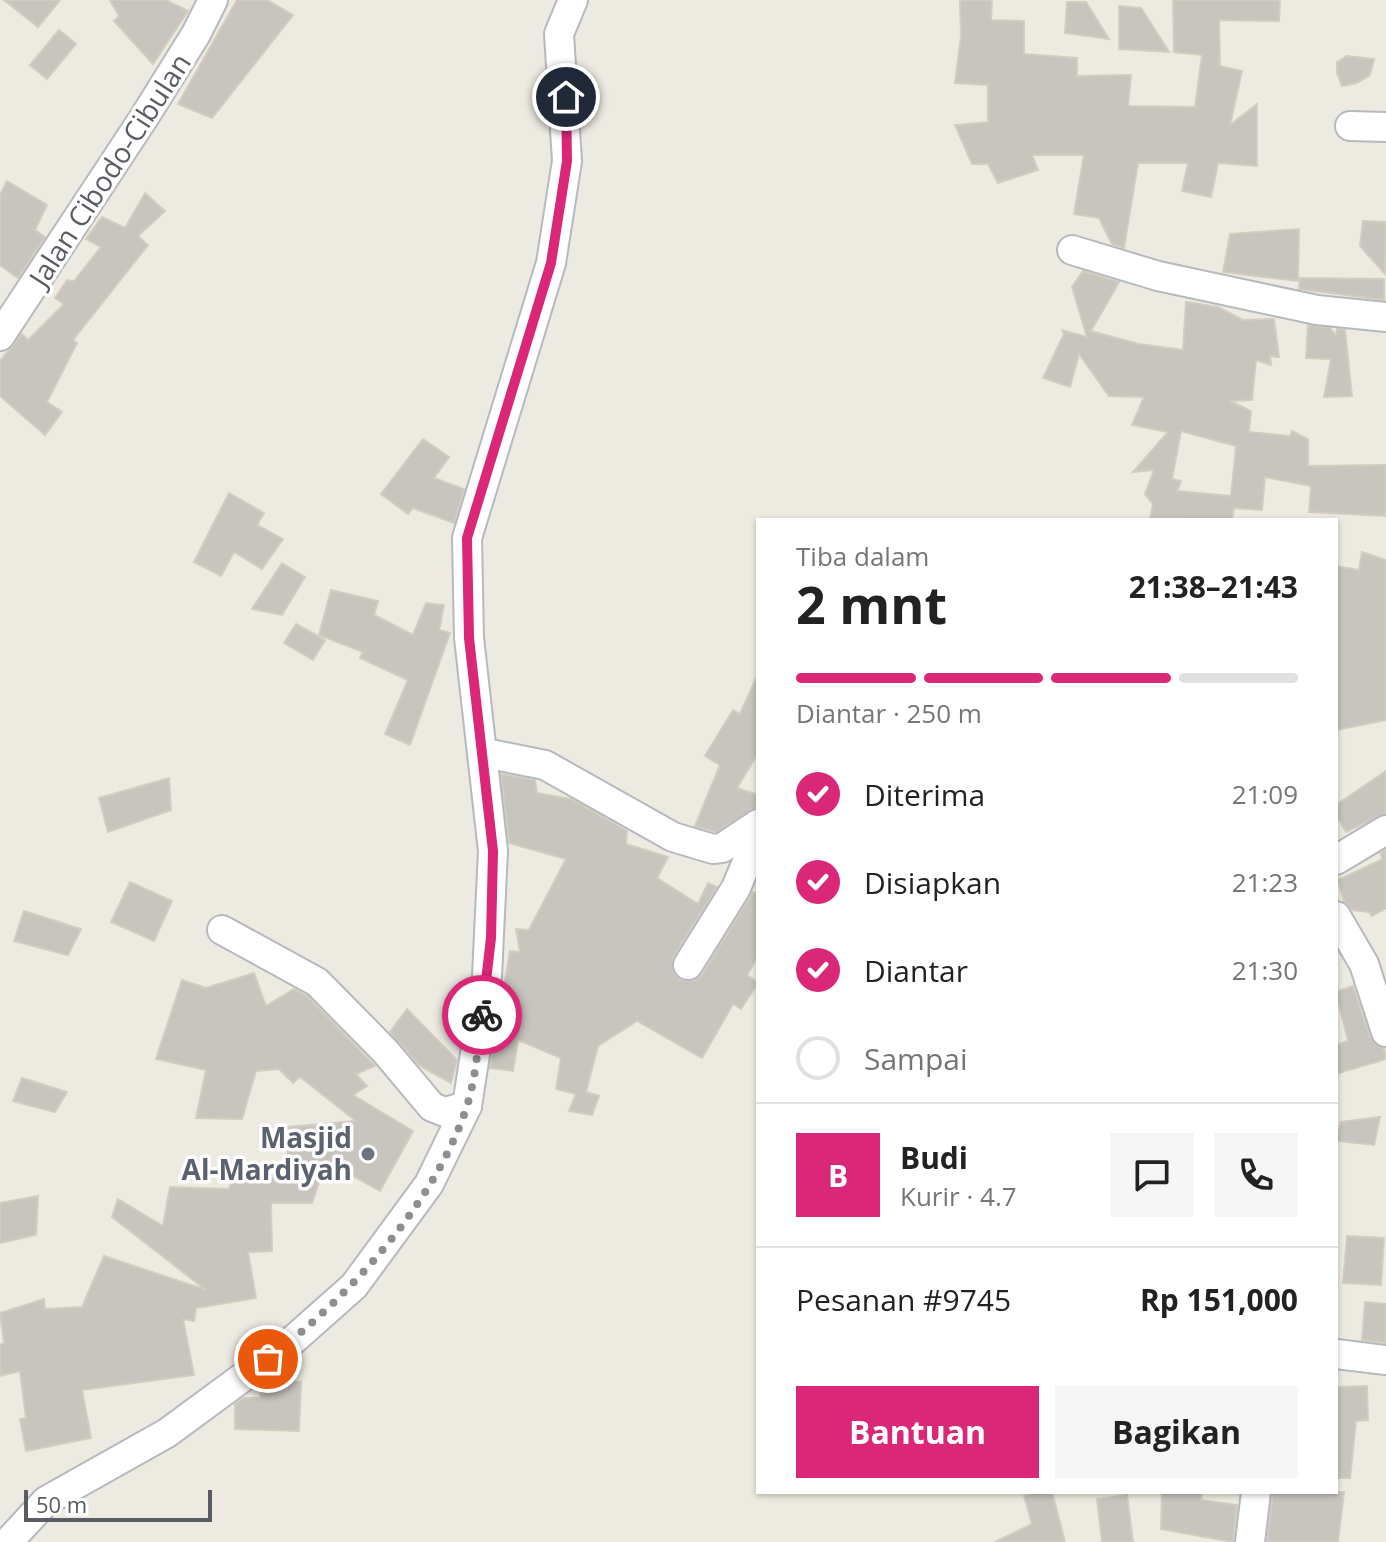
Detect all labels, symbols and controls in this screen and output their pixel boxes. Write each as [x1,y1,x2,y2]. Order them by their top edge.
street label: Jalan Cibodo-Cibulan [18,46,199,296]
pin [532,63,600,131]
icon: home [544,75,588,119]
text: Tiba dalam [796,538,929,574]
text: 21:38–21:43 [1129,566,1298,607]
text: 2 mnt [796,568,947,639]
text: Diantar · 250 m [796,695,982,731]
icon: check [796,772,840,816]
text: Diterima [864,774,985,815]
text: 21:09 [1232,776,1298,812]
icon: check [796,860,840,904]
text: Disiapkan [864,862,1001,903]
text: 21:23 [1232,864,1298,900]
icon: check [796,948,840,992]
text: Diantar [864,950,968,991]
text: 21:30 [1232,952,1298,988]
courier [442,975,522,1055]
icon: bike [460,993,504,1037]
text: Sampai [864,1038,968,1079]
place label: Masjid Al-Mardiyah [182,1118,352,1188]
button: chat [1110,1133,1194,1217]
button: phone [1214,1133,1298,1217]
text: Budi [900,1137,968,1178]
marker: Masjid Al-Mardiyah [359,1145,377,1163]
text: B [828,1155,848,1196]
text: Kurir · 4.7 [900,1178,1017,1214]
text: Pesanan #9745 [796,1279,1011,1320]
text: Rp 151,000 [1140,1279,1298,1320]
pin [234,1325,302,1393]
icon: bag [246,1337,290,1381]
button: Bantuan [796,1386,1039,1478]
button: Bagikan [1055,1386,1298,1478]
scale bar [24,1486,212,1522]
text: 50 m [36,1489,87,1519]

